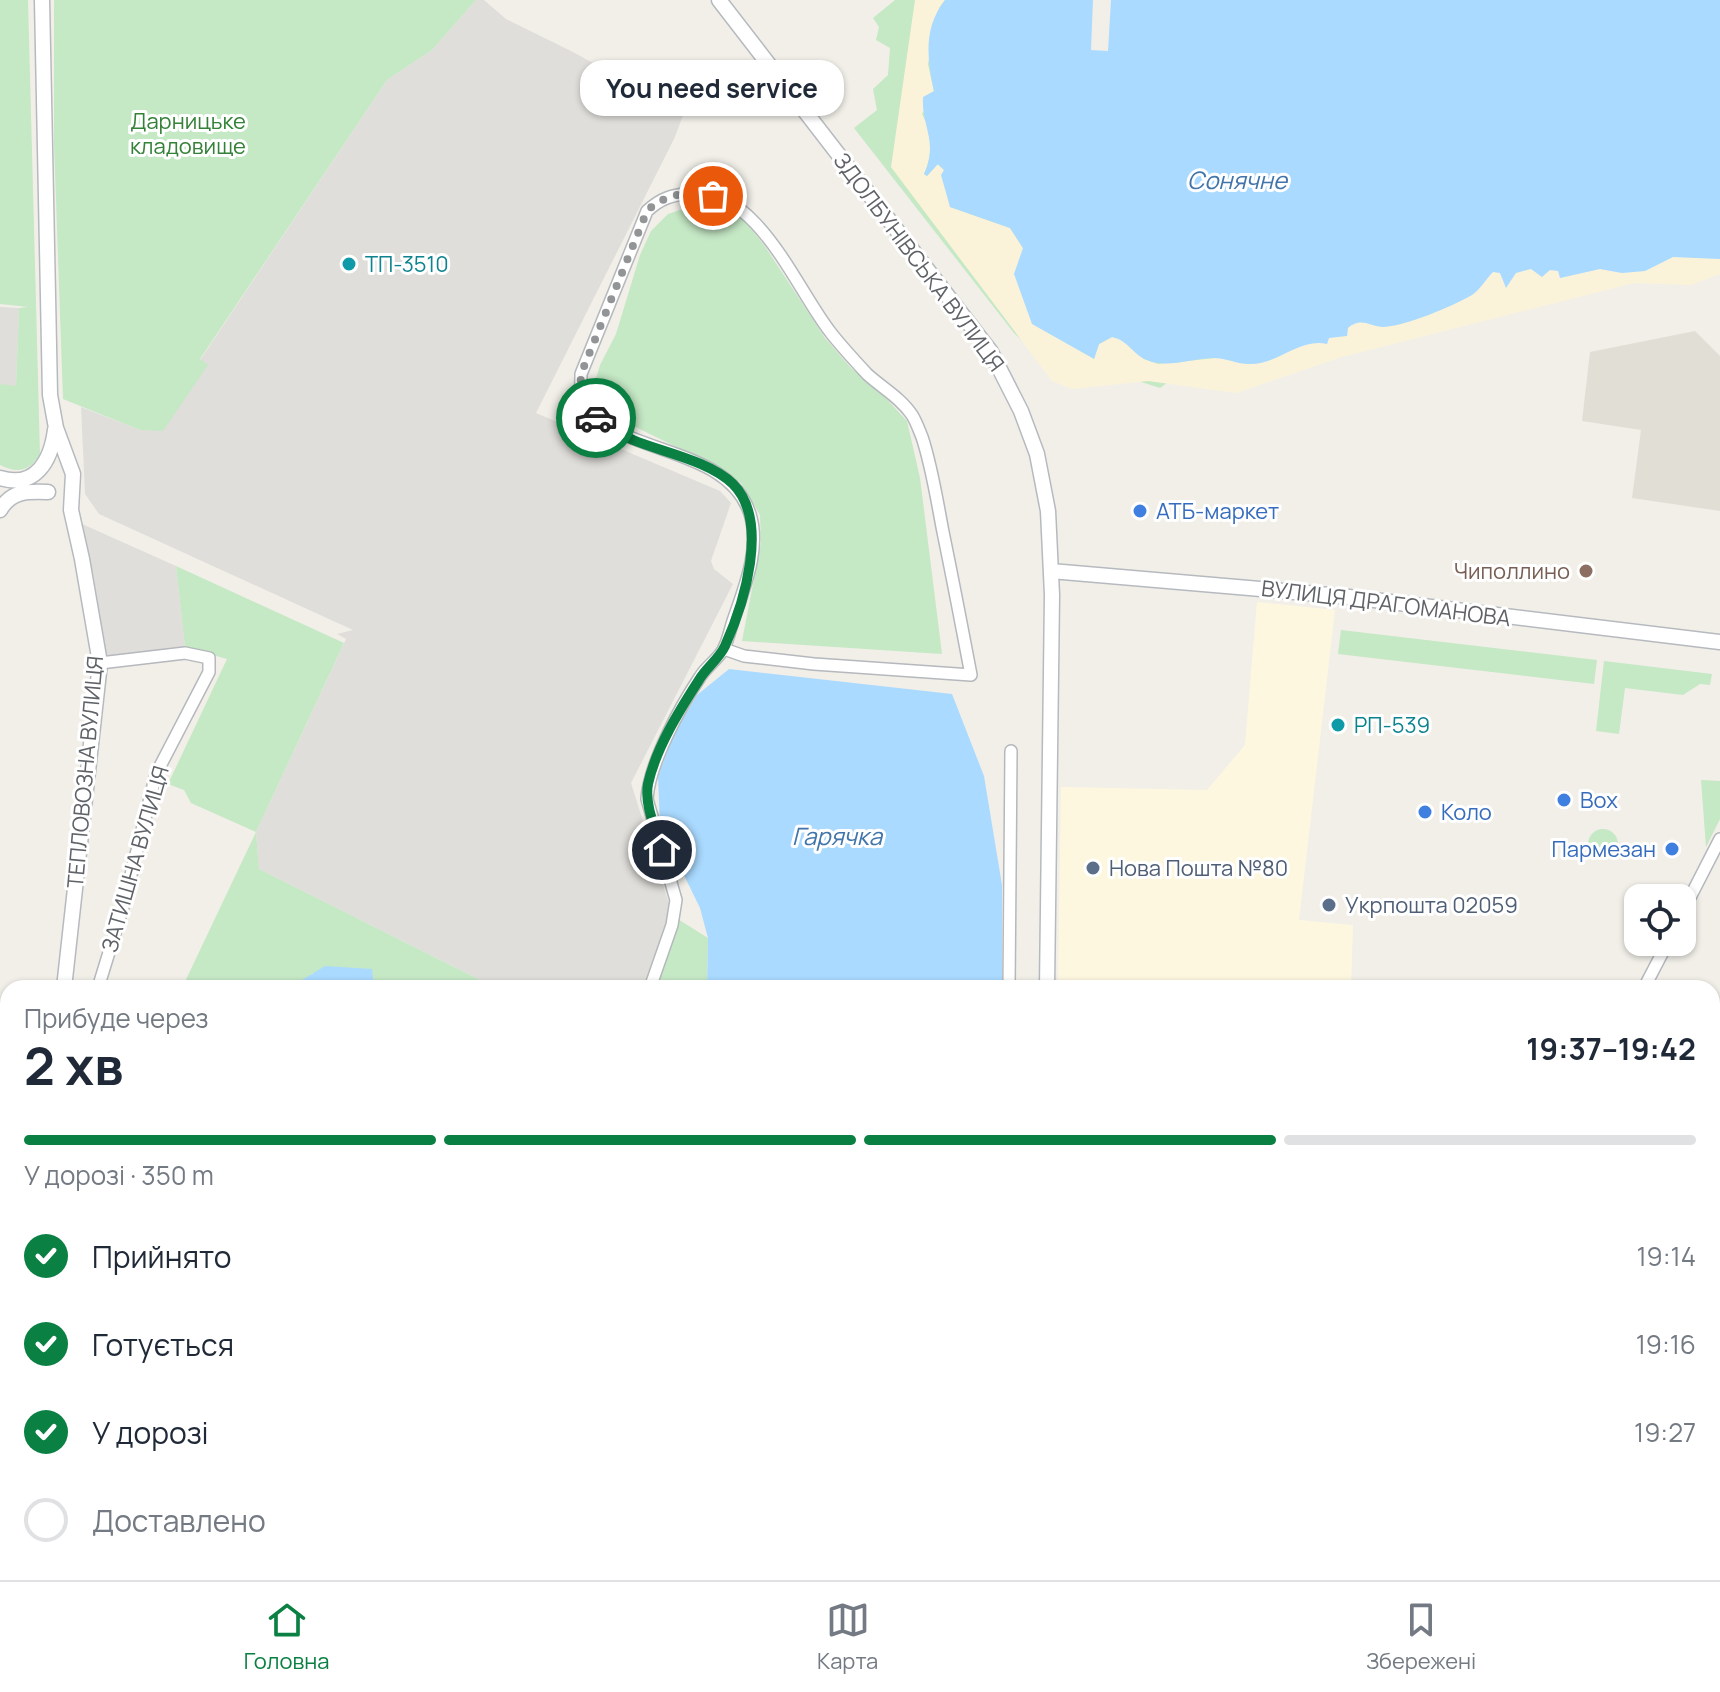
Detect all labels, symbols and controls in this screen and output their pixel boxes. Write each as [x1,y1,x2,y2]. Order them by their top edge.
callout: You need service [581,60,845,116]
text: You need service [606,70,818,106]
park label: Дарницьке кладовище [130,106,246,161]
street label: ЗДОЛБУНІВСЬКА ВУЛИЦЯ [827,147,1011,377]
pin [679,162,747,230]
water label: Сонячне [1187,163,1289,196]
icon: bag [691,174,735,218]
place label: ТП-3510 [365,249,449,279]
marker: ТП-3510 [340,255,358,273]
courier [556,378,636,458]
icon: car [574,396,618,440]
place label: АТБ-маркет [1156,496,1279,526]
marker: АТБ-маркет [1131,502,1149,520]
place label: Чиполлино [1454,556,1570,586]
marker: Чиполлино [1577,562,1595,580]
street label: ВУЛИЦЯ ДРАГОМАНОВА [1260,573,1512,633]
street label: ТЕПЛОВОЗНА ВУЛИЦЯ [60,655,110,889]
place label: РП-539 [1354,710,1430,740]
marker: РП-539 [1329,716,1347,734]
street label: ЗАТИШНА ВУЛИЦЯ [94,762,176,956]
place label: Box [1580,785,1618,815]
marker: Box [1555,791,1573,809]
place label: Коло [1441,797,1492,827]
marker: Коло [1416,803,1434,821]
pin [628,816,696,884]
water label: Гарячка [792,819,884,852]
icon: home [640,828,684,872]
place label: Пармезан [1552,834,1656,864]
marker: Пармезан [1663,840,1681,858]
place label: Нова Пошта №80 [1109,853,1288,883]
marker: Нова Пошта №80 [1084,859,1102,877]
map controls [1624,884,1696,956]
button: locate [1624,884,1696,956]
place label: Укрпошта 02059 [1345,890,1518,920]
marker: Укрпошта 02059 [1320,896,1338,914]
text: Прибуде через [24,1000,209,1036]
text: 19:37–19:42 [1526,1028,1696,1069]
text: 2 хв [24,1030,123,1101]
text: У дорозі · 350 m [24,1157,214,1193]
icon: check [24,1234,68,1278]
text: Прийнято [92,1236,232,1277]
text: 19:14 [1636,1238,1696,1274]
icon: check [24,1322,68,1366]
text: Готується [92,1324,234,1365]
text: 19:16 [1636,1326,1696,1362]
icon: check [24,1410,68,1454]
text: У дорозі [92,1412,209,1453]
text: 19:27 [1634,1414,1696,1450]
text: Доставлено [92,1500,266,1541]
tab: Головна [244,1598,329,1676]
tab: Карта [817,1598,878,1676]
tab: Збережені [1366,1598,1476,1676]

